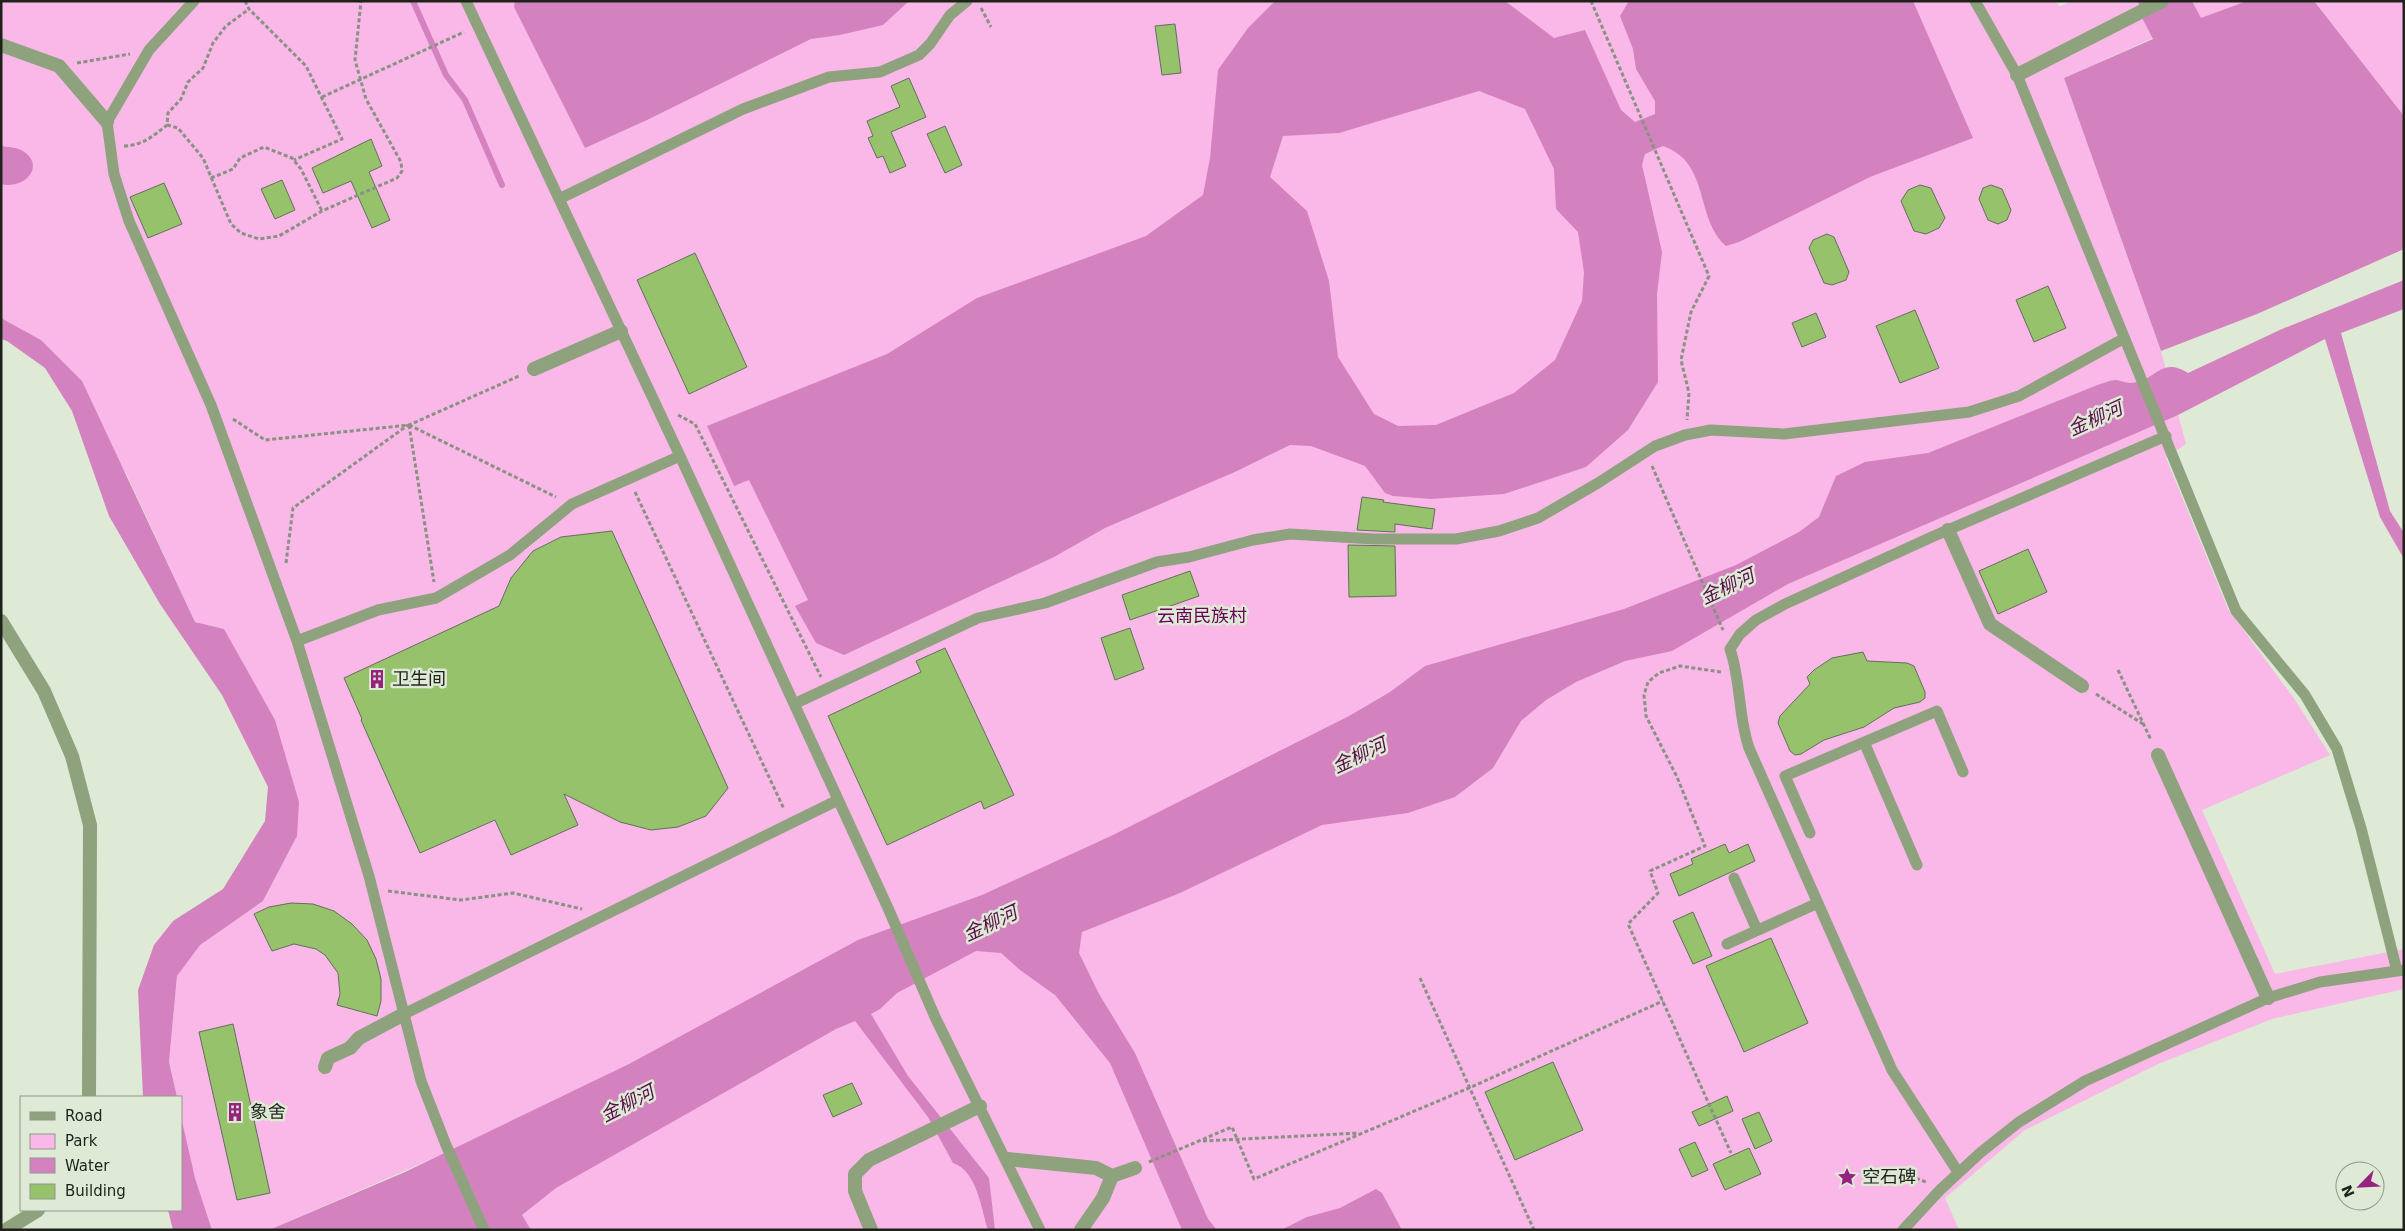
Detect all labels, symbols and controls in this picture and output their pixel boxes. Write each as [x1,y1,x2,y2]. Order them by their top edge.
water label: 金柳河 [2064,395,2129,440]
water label: 金柳河 [1697,562,1761,608]
park label: 云南民族村 [1157,605,1247,626]
building icon: 卫生间 [366,668,388,690]
place label: 卫生间 [392,668,446,689]
water label: 金柳河 [1329,731,1393,777]
water label: 金柳河 [960,899,1024,945]
water label: 金柳河 [597,1078,661,1126]
legend [20,1096,182,1211]
building icon: 象舍 [224,1101,246,1123]
place label: 象舍 [250,1101,286,1122]
text: Road [65,1107,103,1125]
text: Park [65,1132,98,1150]
text: Water [65,1157,110,1175]
north arrow [2335,1161,2385,1211]
place icon: 空石碑 [1836,1166,1858,1188]
place label: 空石碑 [1862,1166,1916,1187]
text: Building [65,1182,126,1200]
text: N [2338,1183,2358,1200]

